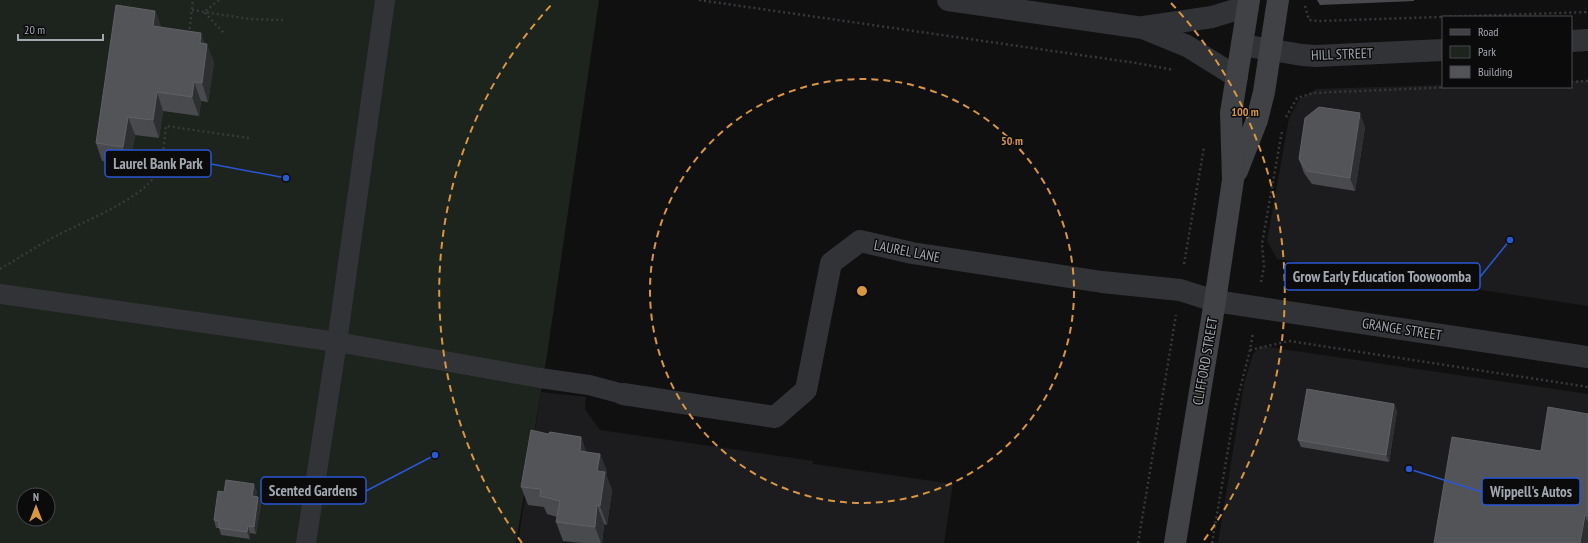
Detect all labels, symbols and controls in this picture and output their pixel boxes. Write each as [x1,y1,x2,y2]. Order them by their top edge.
scale bar [18,16,103,42]
legend [1442,16,1572,88]
text: 20 m [24,22,45,37]
text: Road [1478,24,1498,39]
street label: HILL STREET [1311,44,1374,64]
text: Park [1478,44,1496,59]
text: Building [1478,64,1513,79]
text: 100 m [1231,104,1259,119]
text: 50 m [1001,133,1023,148]
callout: Laurel Bank Park [105,150,211,177]
text: Laurel Bank Park [113,154,204,173]
street label: LAUREL LANE [872,236,942,266]
callout: Grow Early Education Toowoomba [1285,263,1480,290]
text: Grow Early Education Toowoomba [1293,267,1471,286]
centre of rings [855,284,869,298]
street label: GRANGE STREET [1361,314,1444,344]
street label: CLIFFORD STREET [1188,315,1222,406]
callout: Scented Gardens [261,477,366,504]
callout: Wippell's Autos [1482,478,1580,505]
text: Scented Gardens [269,481,357,500]
text: Wippell's Autos [1489,482,1572,501]
north arrow [16,487,56,527]
text: N [33,490,39,504]

